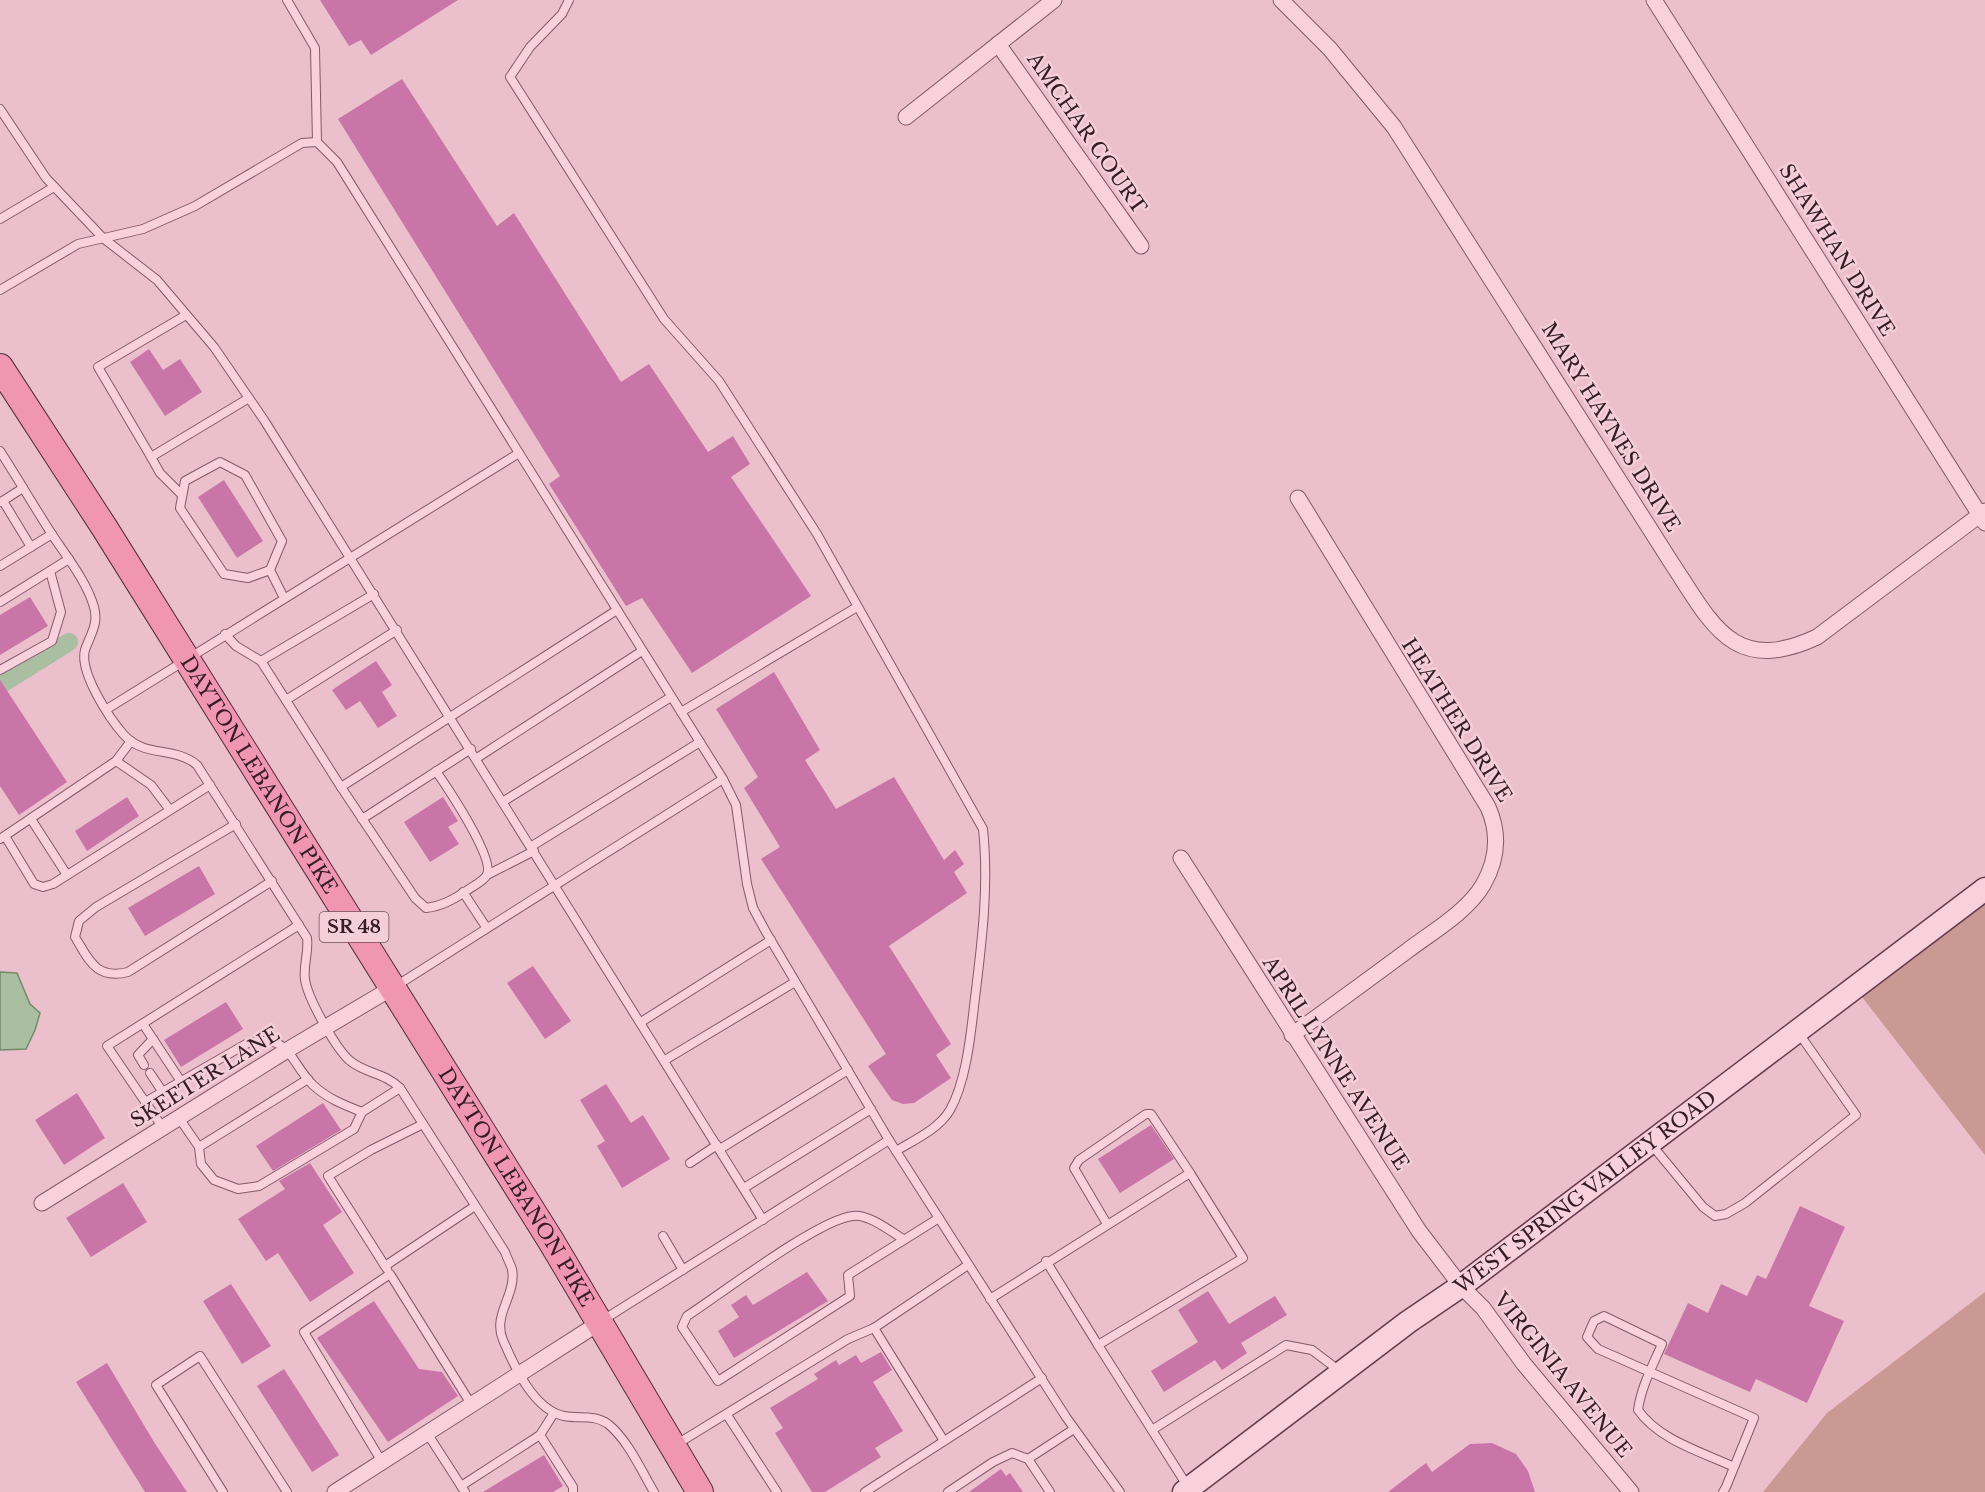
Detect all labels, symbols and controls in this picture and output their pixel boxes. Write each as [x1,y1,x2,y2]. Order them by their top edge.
street label: AMCHAR COURT [1022,47,1152,218]
street label: SHAWHAN DRIVE [1774,160,1900,340]
street label: MARY HAYNES DRIVE [1537,318,1685,536]
street label: HEATHER DRIVE [1397,634,1517,806]
street label: DAYTON LEBANON PIKE [176,651,343,898]
road number: SR 48 [320,912,388,942]
street label: APRIL LYNNE AVENUE [1257,951,1414,1174]
street label: SKEETER LANE [126,1021,284,1133]
street label: DAYTON LEBANON PIKE [433,1063,599,1311]
street label: WEST SPRING VALLEY ROAD [1449,1085,1721,1299]
street label: VIRGINIA AVENUE [1489,1287,1637,1462]

